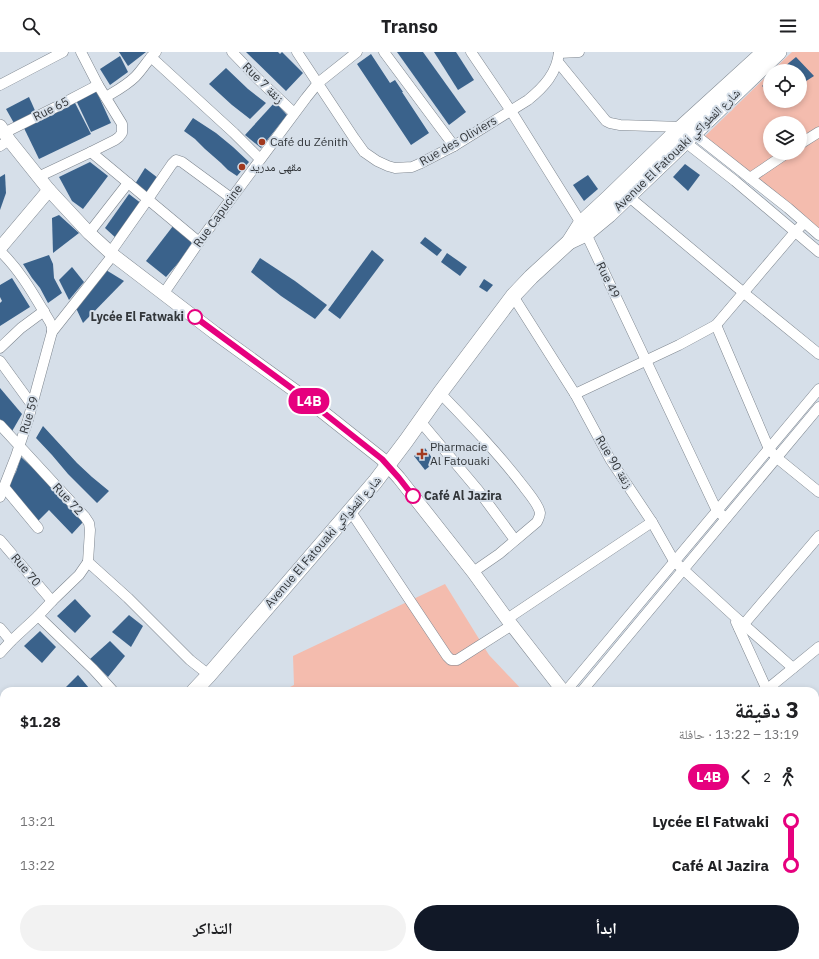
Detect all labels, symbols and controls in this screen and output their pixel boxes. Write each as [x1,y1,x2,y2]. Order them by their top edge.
icon: search [20,15,42,37]
text: Transo [381,15,438,38]
icon: menu [777,15,799,37]
street label: Rue 7 زنقة [240,59,287,107]
map controls [763,64,807,160]
button: locate [763,64,807,108]
street label: Avenue El Fatouaki شارع الفطواكي [610,85,745,216]
street label: Rue 65 [30,93,71,124]
street label: Rue des Oliviers [416,112,499,169]
button: layers [763,116,807,160]
place label: Café du Zénith [270,134,348,149]
marker: Café du Zénith [257,137,267,147]
place label: مقهى مدريد [250,159,301,174]
marker: مقهى مدريد [237,162,247,172]
street label: Rue Capucine [190,181,246,250]
street label: Rue 49 [593,259,624,300]
place label: Lycée El Fatwaki [91,309,184,324]
marker: Lycée El Fatwaki [187,309,203,325]
line badge: L4B [286,388,332,414]
text: L4B [296,392,322,410]
street label: Rue 59 [16,394,41,435]
street label: Rue 90 زنقة [593,433,636,491]
place label: Pharmacie Al Fatouaki [430,439,490,468]
marker: Pharmacie Al Fatouaki [417,449,427,459]
street label: Avenue El Fatouaki شارع الفطواكي [261,473,386,613]
street label: Rue 72 [50,480,87,518]
marker: Café Al Jazira [405,488,421,504]
place label: Café Al Jazira [424,488,502,503]
street label: Rue 70 [8,550,44,589]
text: 3 دقيقة [734,695,799,724]
text: $1.28 [20,712,61,731]
text: 13:19 – 13:22 · حافلة [679,726,799,743]
icon: back [735,766,757,788]
icon: walk [777,766,799,788]
text: L4B [696,768,721,786]
text: 2 [763,769,771,786]
text: Lycée El Fatwaki [652,812,769,831]
text: 13:21 [20,813,55,830]
text: Café Al Jazira [672,856,769,875]
text: 13:22 [20,857,55,874]
button: التذاكر [20,905,406,951]
button: ابدأ [414,905,799,951]

